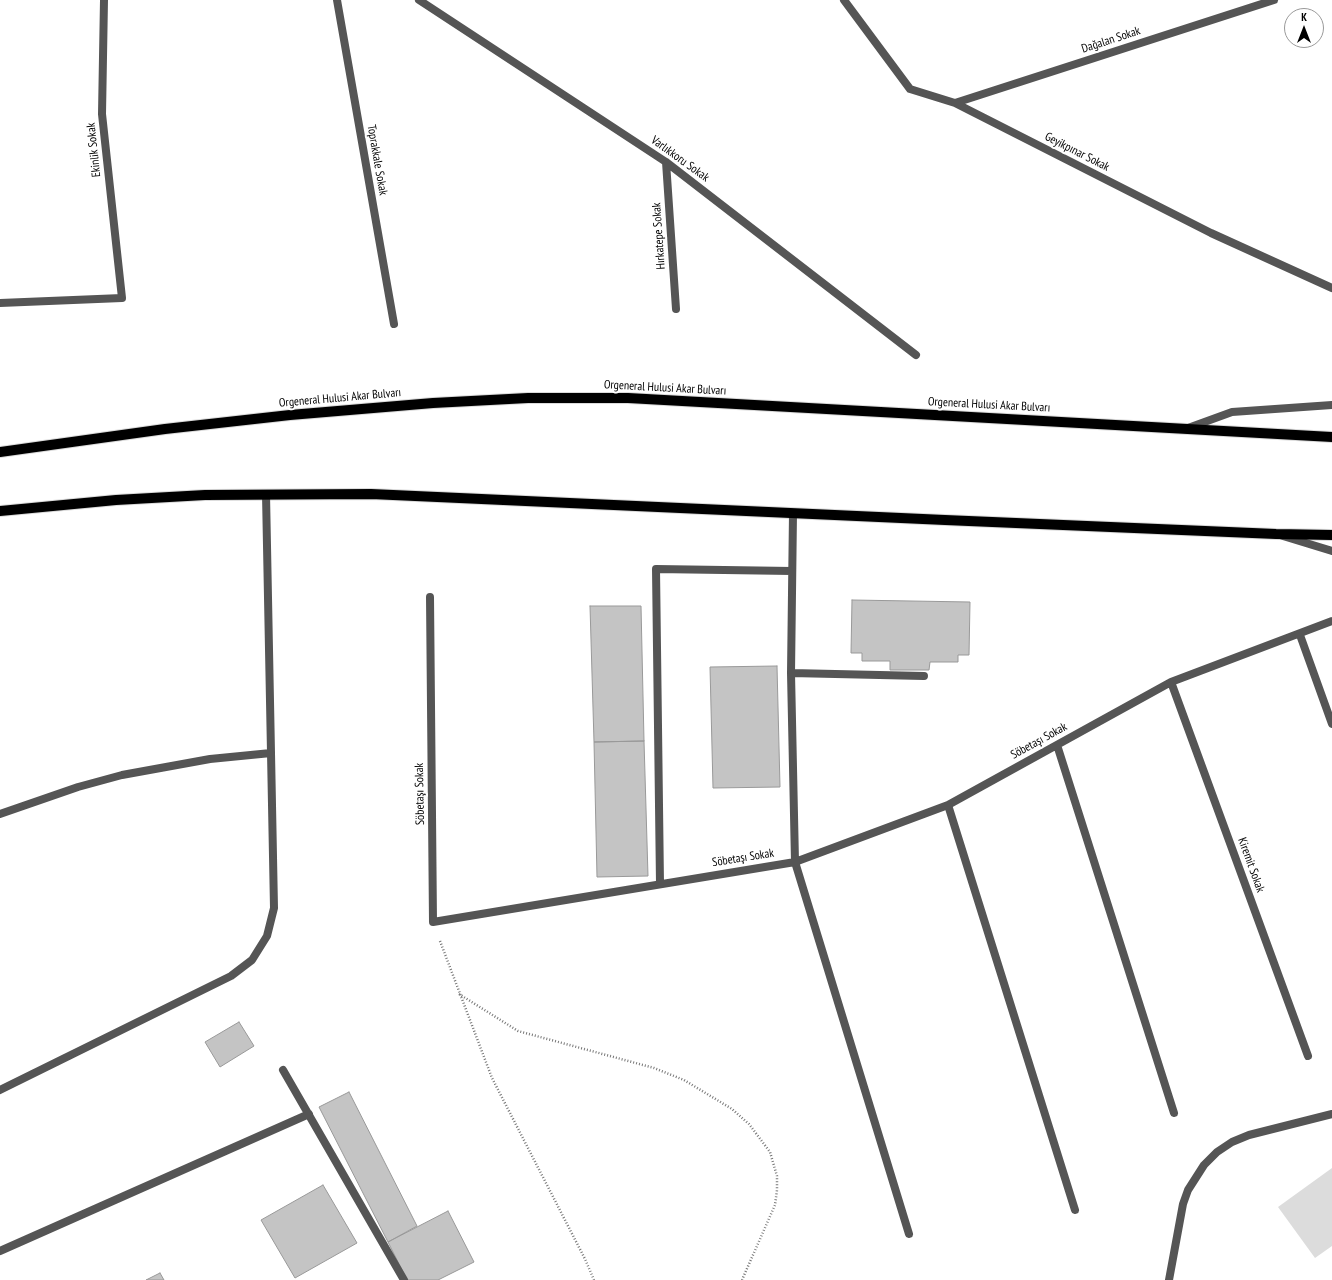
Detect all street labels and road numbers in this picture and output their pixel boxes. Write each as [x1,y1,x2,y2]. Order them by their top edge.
street label: Dağalan Sokak [1080,24,1142,56]
street label: Ekinlik Sokak [84,122,104,178]
street label: Toprakkale Sokak [364,124,390,196]
street label: Geyikpınar Sokak [1042,130,1112,174]
street label: Varlıkkoru Sokak [648,133,712,185]
street label: Hırkatepe Sokak [649,202,669,270]
street label: Orgeneral Hulusi Akar Bulvarı [603,378,727,398]
street label: Orgeneral Hulusi Akar Bulvarı [278,385,402,411]
street label: Orgeneral Hulusi Akar Bulvarı [927,395,1051,415]
street label: Söbetaşı Sokak [1008,720,1070,762]
street label: Söbetaşı Sokak [412,763,428,825]
street label: Kiremit Sokak [1234,836,1268,894]
street label: Söbetaşı Sokak [711,846,775,870]

